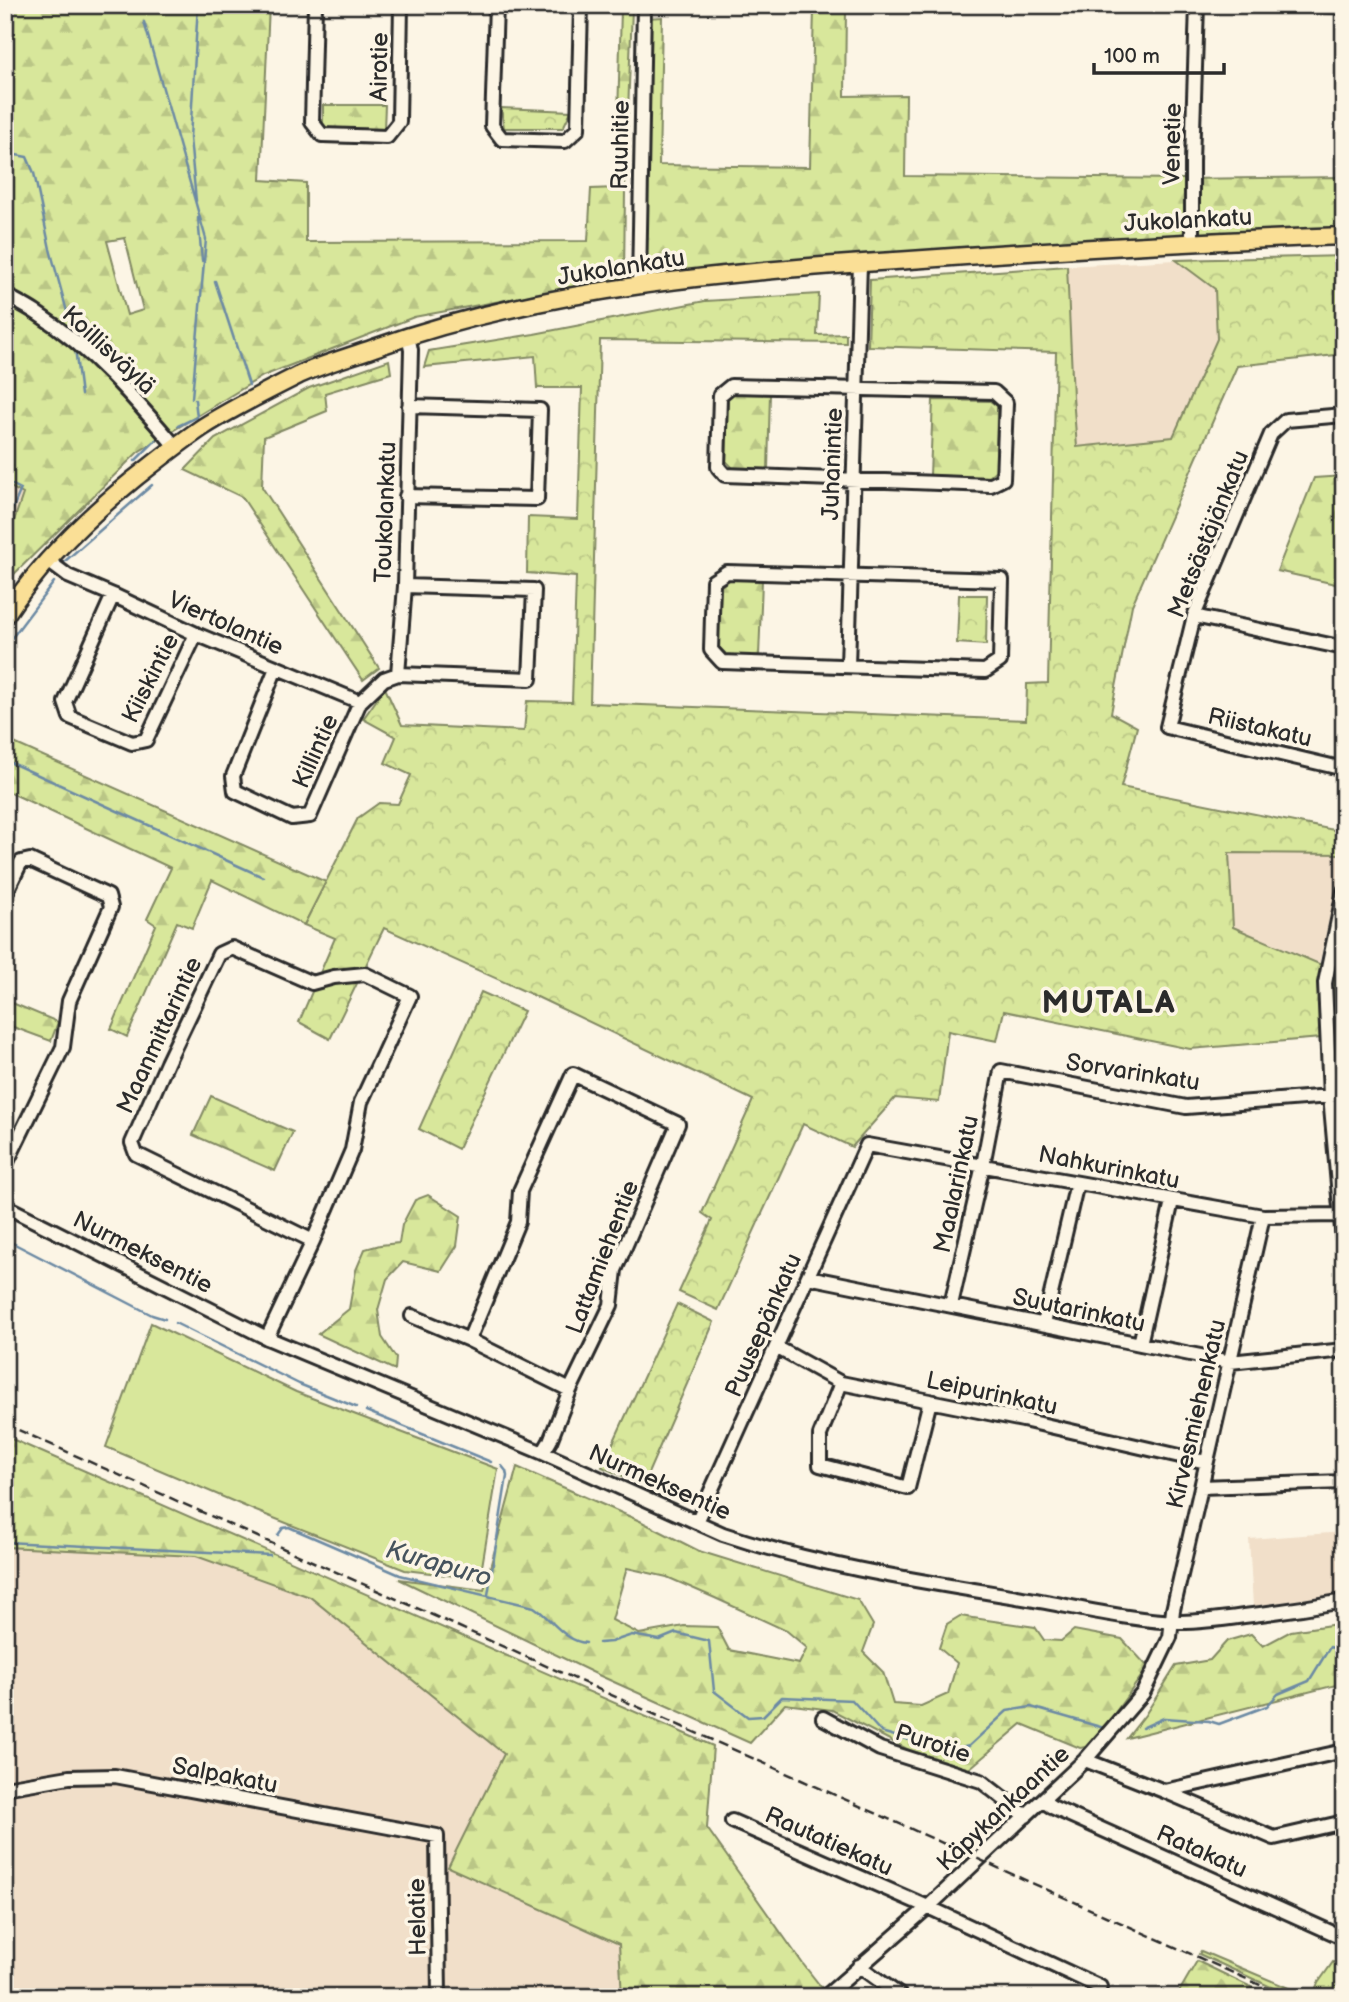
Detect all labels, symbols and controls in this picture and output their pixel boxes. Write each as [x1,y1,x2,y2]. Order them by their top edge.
street label: Airotie [364,32,395,102]
scale bar [1094,32,1223,76]
text: 100 m [1104,44,1160,69]
street label: Ruuhitie [605,100,636,190]
street label: Venetie [1157,103,1188,185]
street label: Jukolankatu [1123,203,1253,238]
street label: Jukolankatu [555,243,687,292]
street label: Koillisväylä [56,300,161,401]
street label: Juhanintie [816,407,849,521]
street label: Toukolankatu [369,441,402,583]
street label: Metsästäjänkatu [1162,446,1255,622]
street label: Viertolantie [164,585,288,662]
street label: Kiiskintie [116,629,185,728]
street label: Riistakatu [1205,701,1315,754]
street label: Killintie [286,710,345,793]
street label: Maanmittarintie [110,952,208,1118]
district label: MUTALA [1041,984,1177,1023]
street label: Sorvarinkatu [1064,1048,1202,1097]
street label: Maalarinkatu [928,1113,985,1256]
street label: Nahkurinkatu [1036,1140,1182,1195]
street label: Lattamiehentie [560,1176,645,1338]
street label: Nurmeksentie [68,1205,217,1300]
street label: Puusepänkatu [719,1249,808,1402]
street label: Suutarinkatu [1010,1282,1148,1339]
street label: Kirvesmiehenkatu [1161,1317,1232,1512]
street label: Leipurinkatu [924,1365,1060,1422]
street label: Nurmeksentie [584,1438,735,1527]
water label: Kurapuro [382,1535,495,1594]
street label: Purotie [892,1718,974,1769]
street label: Käpykankaantie [931,1739,1076,1877]
street label: Salpakatu [170,1751,280,1800]
street label: Rautatiekatu [760,1800,897,1883]
street label: Ratakatu [1152,1819,1252,1884]
street label: Helatie [402,1878,433,1956]

